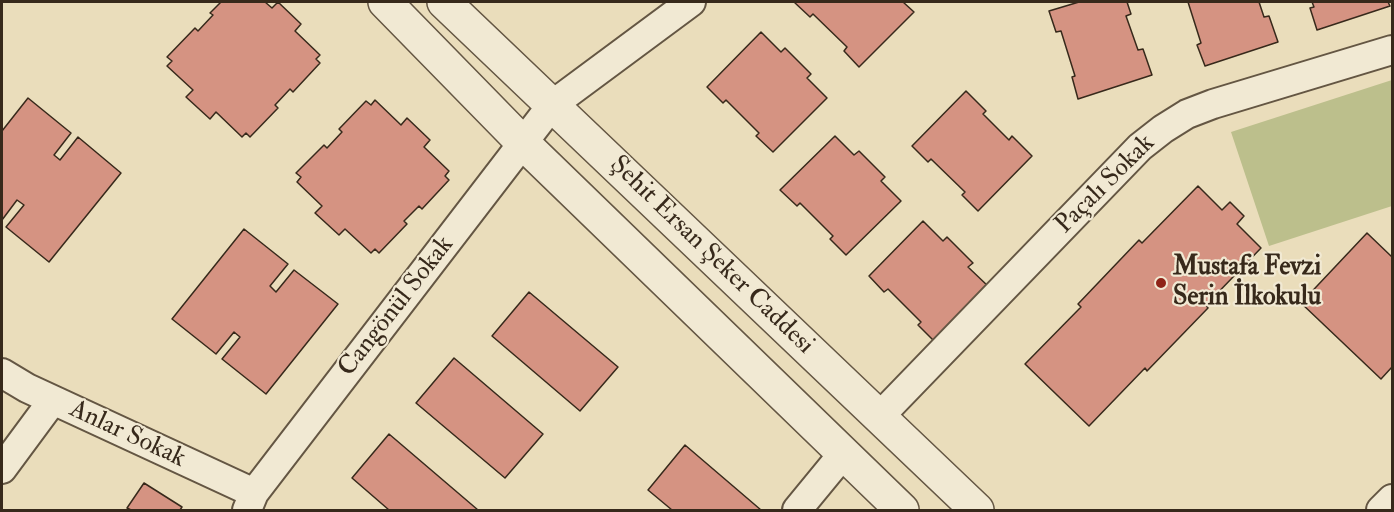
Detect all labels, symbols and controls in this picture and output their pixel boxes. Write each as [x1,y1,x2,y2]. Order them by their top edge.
street label: Paçalı Sokak [1050,129,1162,241]
street label: Şehit Ersan Şeker Caddesi [602,150,820,362]
street label: Cangönül Sokak [333,231,461,383]
place label: Mustafa Fevzi Serin İlkokulu [1173,252,1321,314]
marker: Mustafa Fevzi Serin İlkokulu [1154,276,1168,290]
street label: Anlar Sokak [64,395,190,475]

